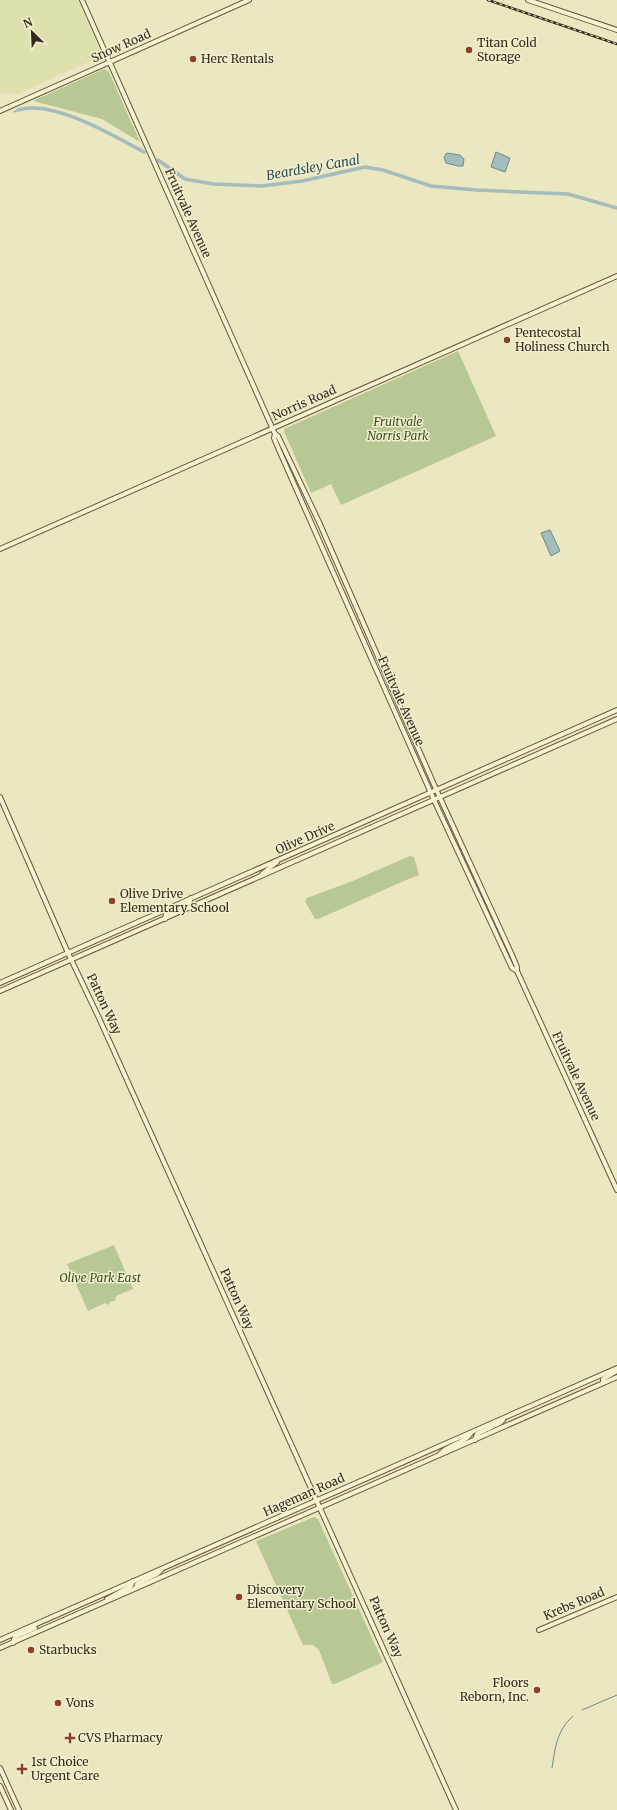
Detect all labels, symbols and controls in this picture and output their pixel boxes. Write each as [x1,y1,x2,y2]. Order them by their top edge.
north arrow [12,12,52,52]
text: N [21,15,35,31]
street label: Snow Road [89,26,153,65]
place label: Titan Cold Storage [477,35,537,64]
marker: Titan Cold Storage [464,45,474,55]
place label: Herc Rentals [201,51,274,66]
marker: Herc Rentals [188,54,198,64]
water label: Beardsley Canal [265,151,362,184]
street label: Fruitvale Avenue [162,166,215,260]
place label: Pentecostal Holiness Church [515,325,610,354]
marker: Pentecostal Holiness Church [502,335,512,345]
street label: Norris Road [269,382,338,423]
park label: Fruitvale Norris Park [367,414,429,443]
street label: Fruitvale Avenue [375,654,428,748]
street label: Olive Drive [273,818,337,857]
place label: Olive Drive Elementary School [120,886,230,915]
marker: Olive Drive Elementary School [107,896,117,906]
street label: Patton Way [84,971,125,1037]
street label: Fruitvale Avenue [549,1029,604,1123]
street label: Patton Way [217,1266,258,1332]
park label: Olive Park East [59,1270,142,1285]
street label: Hageman Road [261,1470,347,1519]
place label: Discovery Elementary School [247,1582,357,1611]
street label: Krebs Road [541,1584,607,1623]
marker: Discovery Elementary School [234,1592,244,1602]
street label: Patton Way [366,1594,407,1660]
place label: Starbucks [39,1642,97,1657]
marker: Starbucks [26,1645,36,1655]
place label: Floors Reborn, Inc. [460,1675,529,1704]
marker: Floors Reborn, Inc. [532,1685,542,1695]
place label: Vons [65,1695,94,1710]
marker: Vons [53,1698,63,1708]
place label: CVS Pharmacy [78,1730,163,1745]
marker: CVS Pharmacy [65,1733,75,1743]
place label: 1st Choice Urgent Care [31,1754,99,1783]
marker: 1st Choice Urgent Care [16,1763,28,1775]

